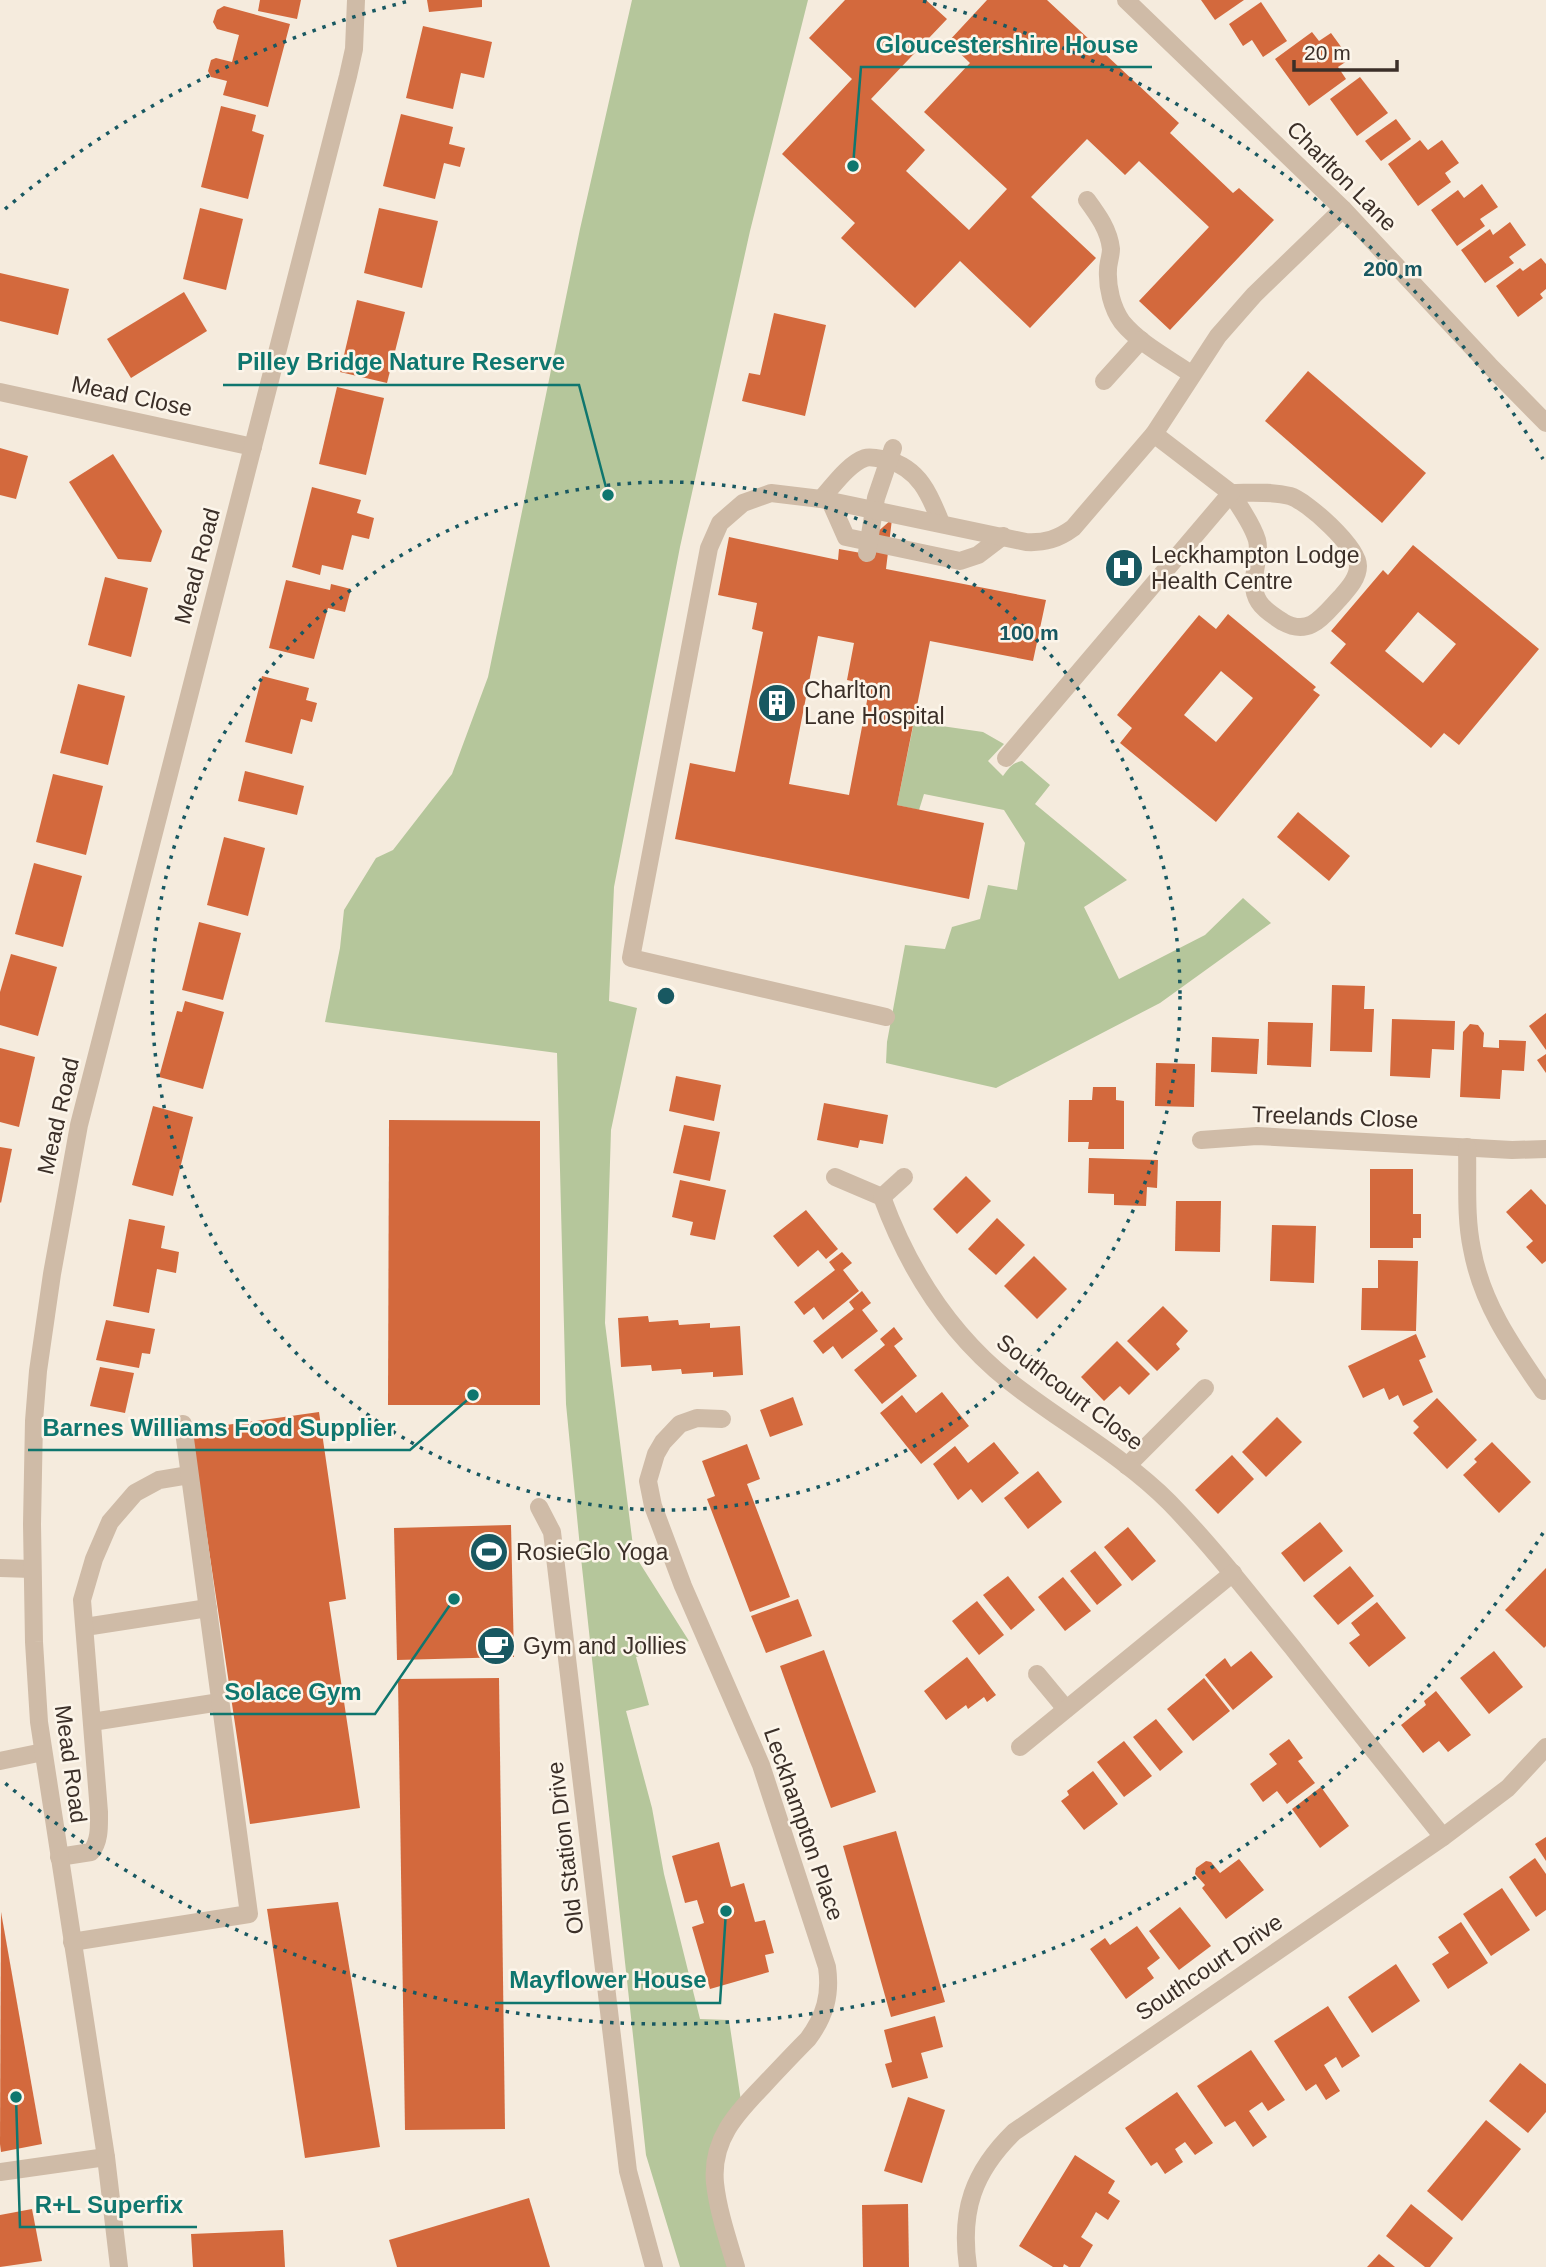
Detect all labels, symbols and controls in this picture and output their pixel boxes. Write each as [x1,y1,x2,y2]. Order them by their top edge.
callout: Gloucestershire House [861,22,1152,67]
scale bar [1294,28,1397,72]
text: Gloucestershire House [876,31,1138,58]
text: 20 m [1304,41,1351,64]
street label: Charlton Lane [1282,116,1402,236]
text: 200 m [1363,257,1423,280]
callout: Pilley Bridge Nature Reserve [223,340,579,385]
text: Pilley Bridge Nature Reserve [237,348,565,375]
street label: Mead Close [69,371,195,421]
street label: Mead Road [169,505,225,627]
place label: Leckhampton Lodge Health Centre [1151,542,1359,594]
hospital icon: Leckhampton Lodge Health Centre [1103,547,1145,589]
text: 100 m [999,621,1059,644]
place label: Charlton Lane Hospital [804,677,945,729]
building icon: Charlton Lane Hospital [756,682,798,724]
centre of rings [654,984,678,1008]
street label: Mead Road [32,1055,84,1177]
street label: Treelands Close [1251,1101,1419,1133]
street label: Southcourt Close [992,1329,1148,1455]
callout: Barnes Williams Food Supplier [28,1405,410,1450]
text: Barnes Williams Food Supplier [42,1414,396,1441]
sports icon: RosieGlo Yoga [468,1531,510,1573]
place label: RosieGlo Yoga [516,1539,668,1565]
cafe icon: Gym and Jollies [475,1625,517,1667]
place label: Gym and Jollies [523,1633,687,1659]
callout: Solace Gym [210,1669,375,1714]
text: Solace Gym [224,1678,362,1705]
street label: Mead Road [50,1703,92,1825]
street label: Leckhampton Place [759,1724,849,1924]
street label: Old Station Drive [542,1760,588,1936]
street label: Southcourt Drive [1131,1908,1287,2026]
callout: Mayflower House [495,1958,720,2003]
text: Mayflower House [509,1966,707,1993]
callout: R+L Superfix [20,2182,197,2227]
text: R+L Superfix [35,2191,184,2218]

